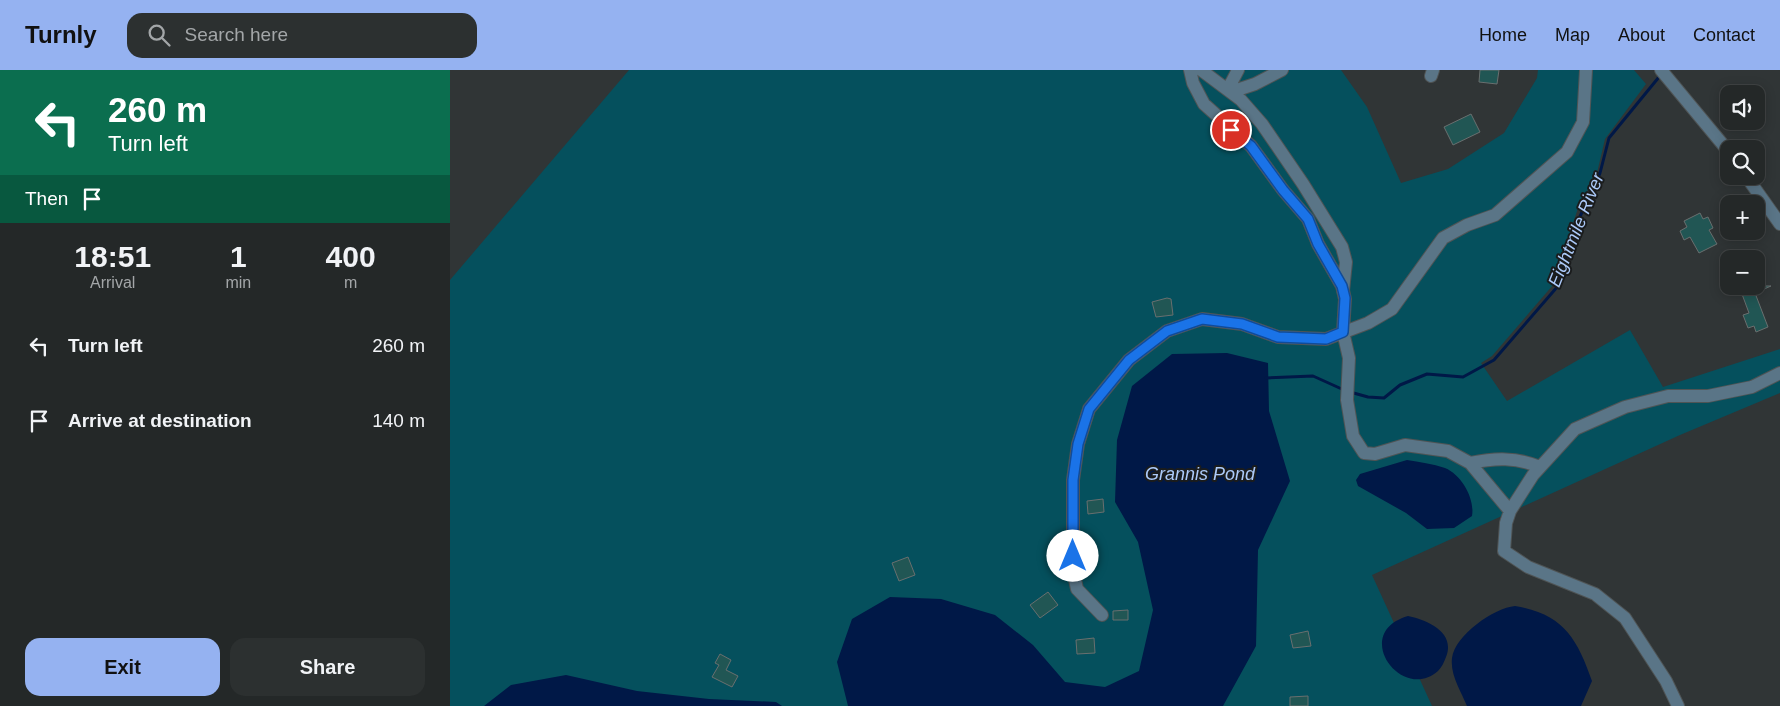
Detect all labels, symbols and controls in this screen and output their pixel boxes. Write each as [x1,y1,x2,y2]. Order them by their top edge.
search box [127,13,477,58]
text: Turnly [25,21,97,48]
icon: search [145,21,173,49]
text: Search here [185,24,288,45]
text: Home [1479,25,1527,45]
text: Map [1555,25,1590,45]
text: About [1618,25,1665,45]
text: Contact [1693,25,1755,45]
map controls [1720,85,1765,295]
button: sound [1720,85,1765,130]
icon: left [25,90,90,155]
text: 260 m [108,90,207,129]
pin [1210,109,1252,151]
icon: arrive [1217,116,1245,144]
text: Turn left [108,131,188,156]
button: search [1720,140,1765,185]
water label: Eightmile River [1544,169,1608,290]
icon: arrive [78,185,106,213]
text: Then [25,188,68,209]
button: + [1720,195,1765,240]
text: 18:51 [74,240,151,273]
text: 1 [230,240,247,273]
text: 400 [326,240,376,273]
button: − [1720,250,1765,295]
text: Arrival [90,274,135,291]
text: min [225,274,251,291]
text: m [344,274,357,291]
icon: left [25,332,53,360]
text: Turn left [68,335,143,356]
text: 260 m [372,335,425,356]
icon: arrive [25,407,53,435]
text: Arrive at destination [68,410,252,431]
text: 140 m [372,410,425,431]
water label: Grannis Pond [1145,464,1256,484]
position arrow [1046,529,1098,581]
button: Exit [25,638,220,696]
button: Share [230,638,425,696]

